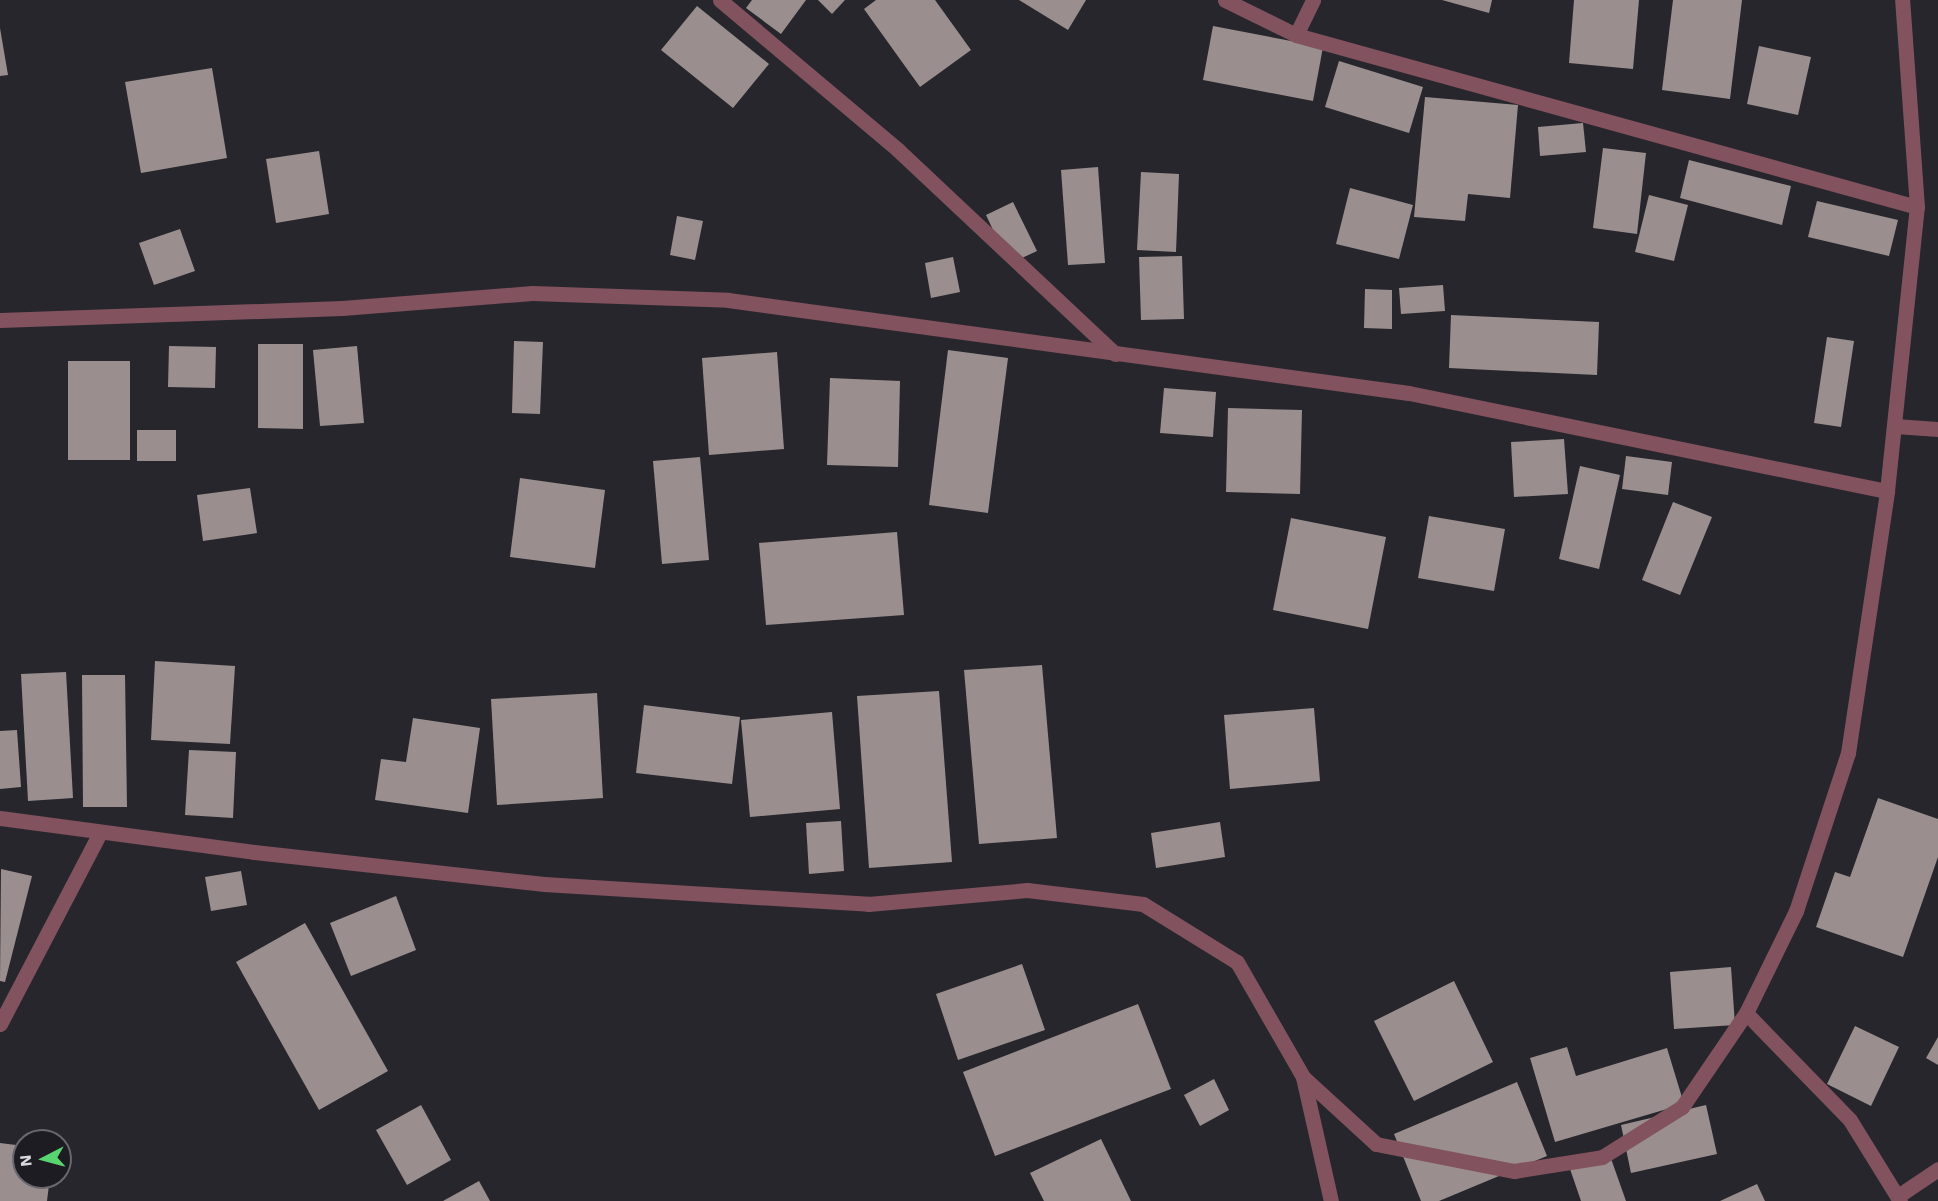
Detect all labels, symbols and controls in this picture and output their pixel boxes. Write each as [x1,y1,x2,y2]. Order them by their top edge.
north arrow [12,1129,72,1189]
text: N [16,1154,36,1168]

